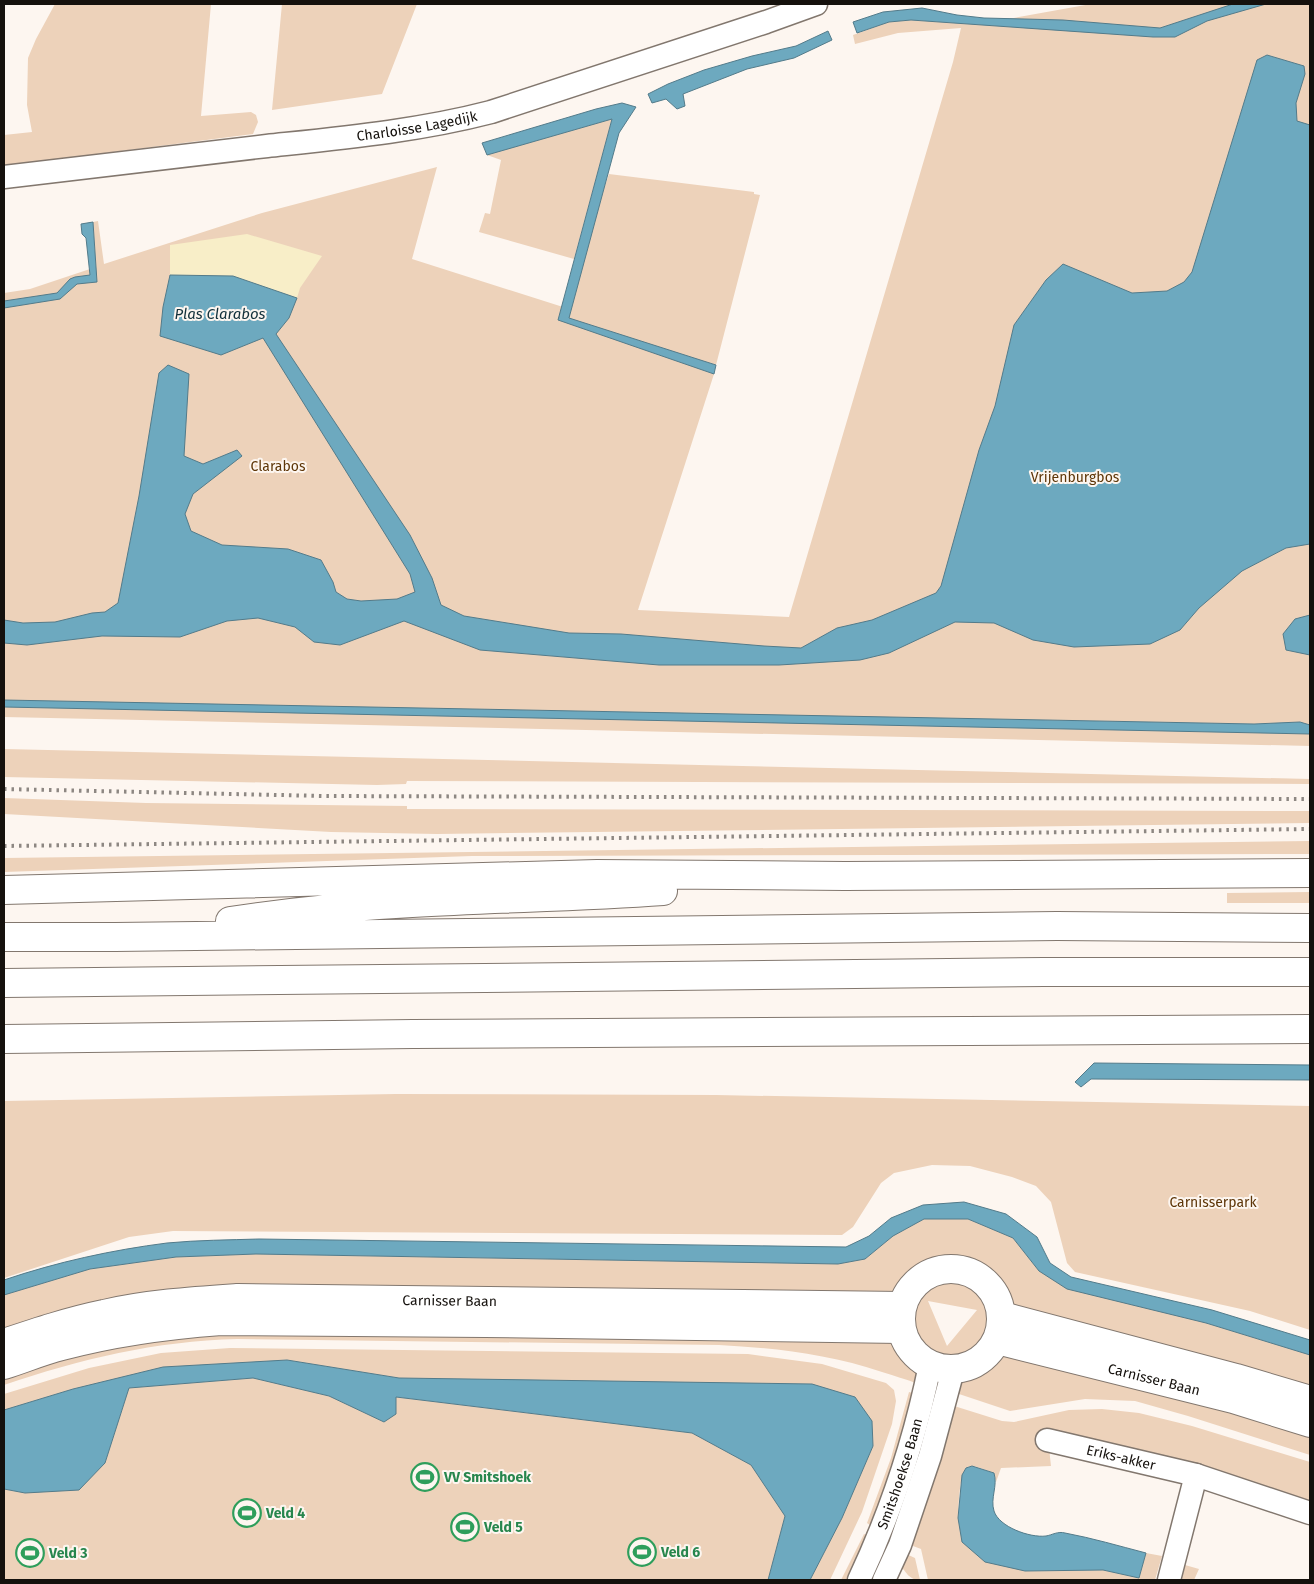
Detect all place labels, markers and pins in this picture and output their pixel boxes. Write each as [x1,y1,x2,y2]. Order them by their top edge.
sports icon: VV Smitshoek [410,1462,440,1492]
place label: VV Smitshoek [443,1469,531,1486]
sports icon: Veld 4 [232,1498,262,1528]
place label: Veld 4 [265,1505,305,1522]
sports icon: Veld 5 [450,1512,480,1542]
place label: Veld 5 [483,1519,523,1536]
sports icon: Veld 6 [627,1537,657,1567]
sports icon: Veld 3 [15,1538,45,1568]
place label: Veld 6 [660,1544,700,1561]
place label: Veld 3 [48,1545,87,1562]

